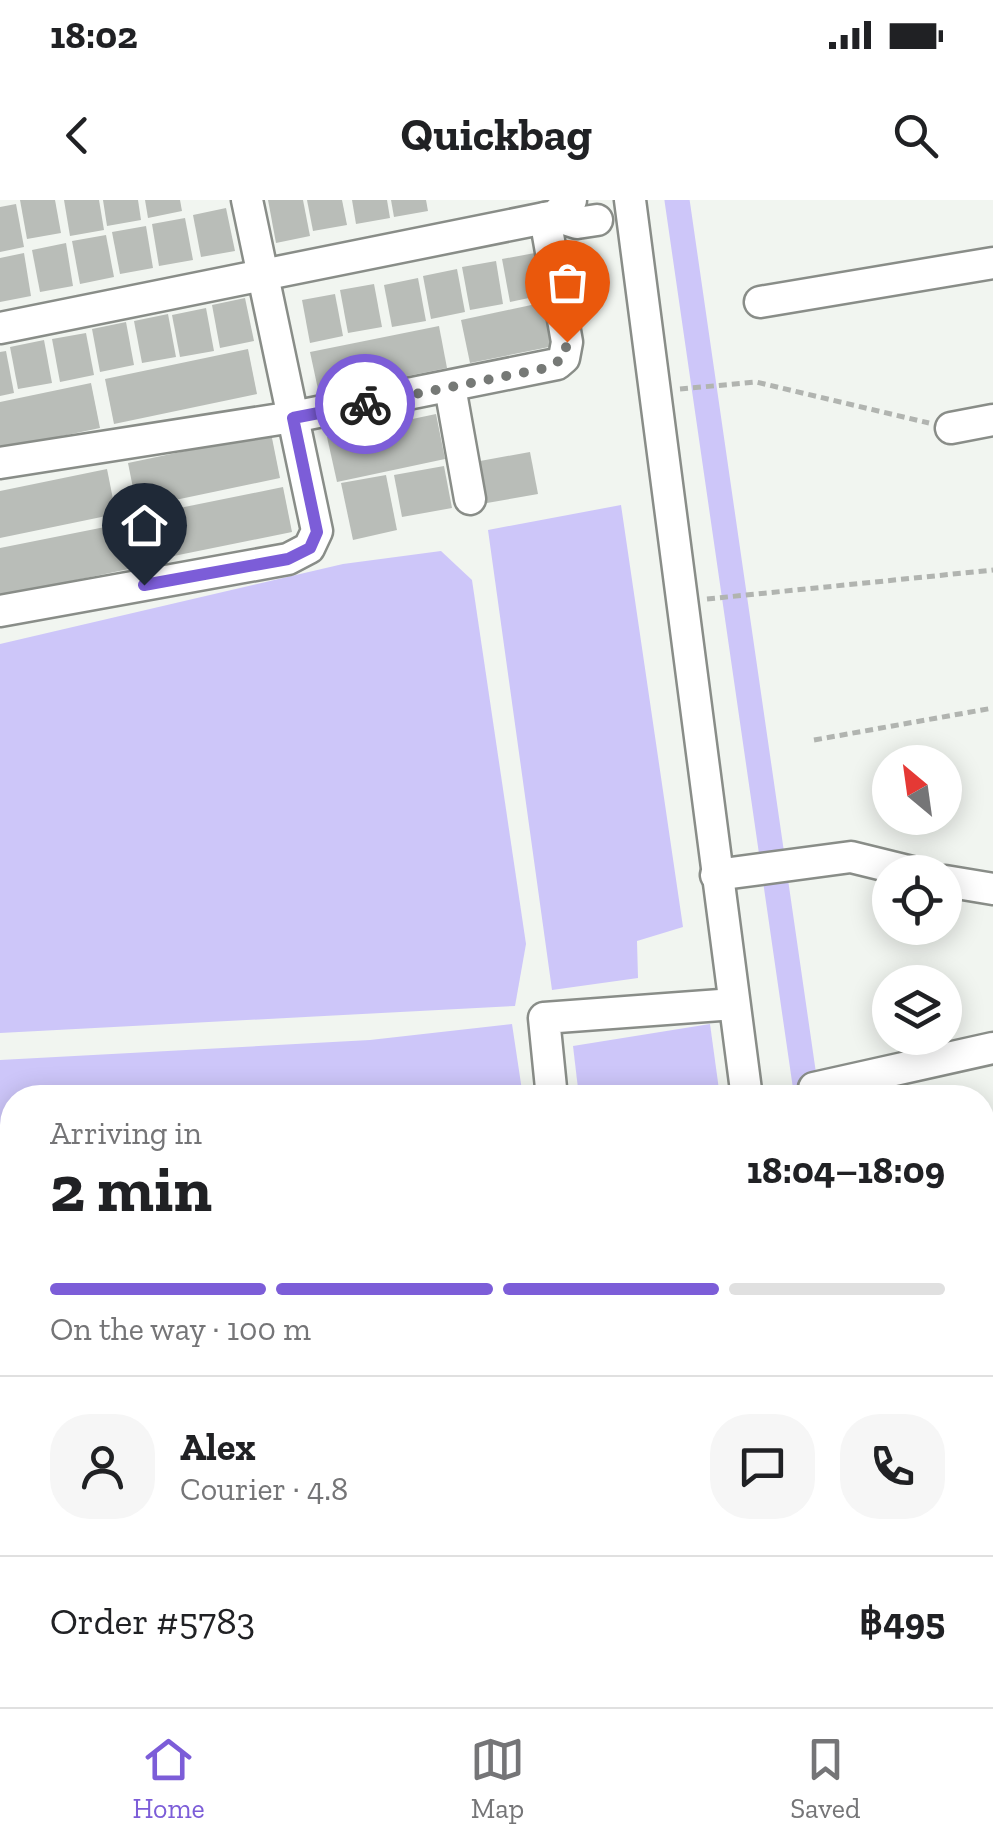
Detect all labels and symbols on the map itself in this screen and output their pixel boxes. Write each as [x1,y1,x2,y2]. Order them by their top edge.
pin [525,240,610,343]
courier [315,354,415,454]
pin [102,483,187,586]
north arrow [872,745,962,835]

